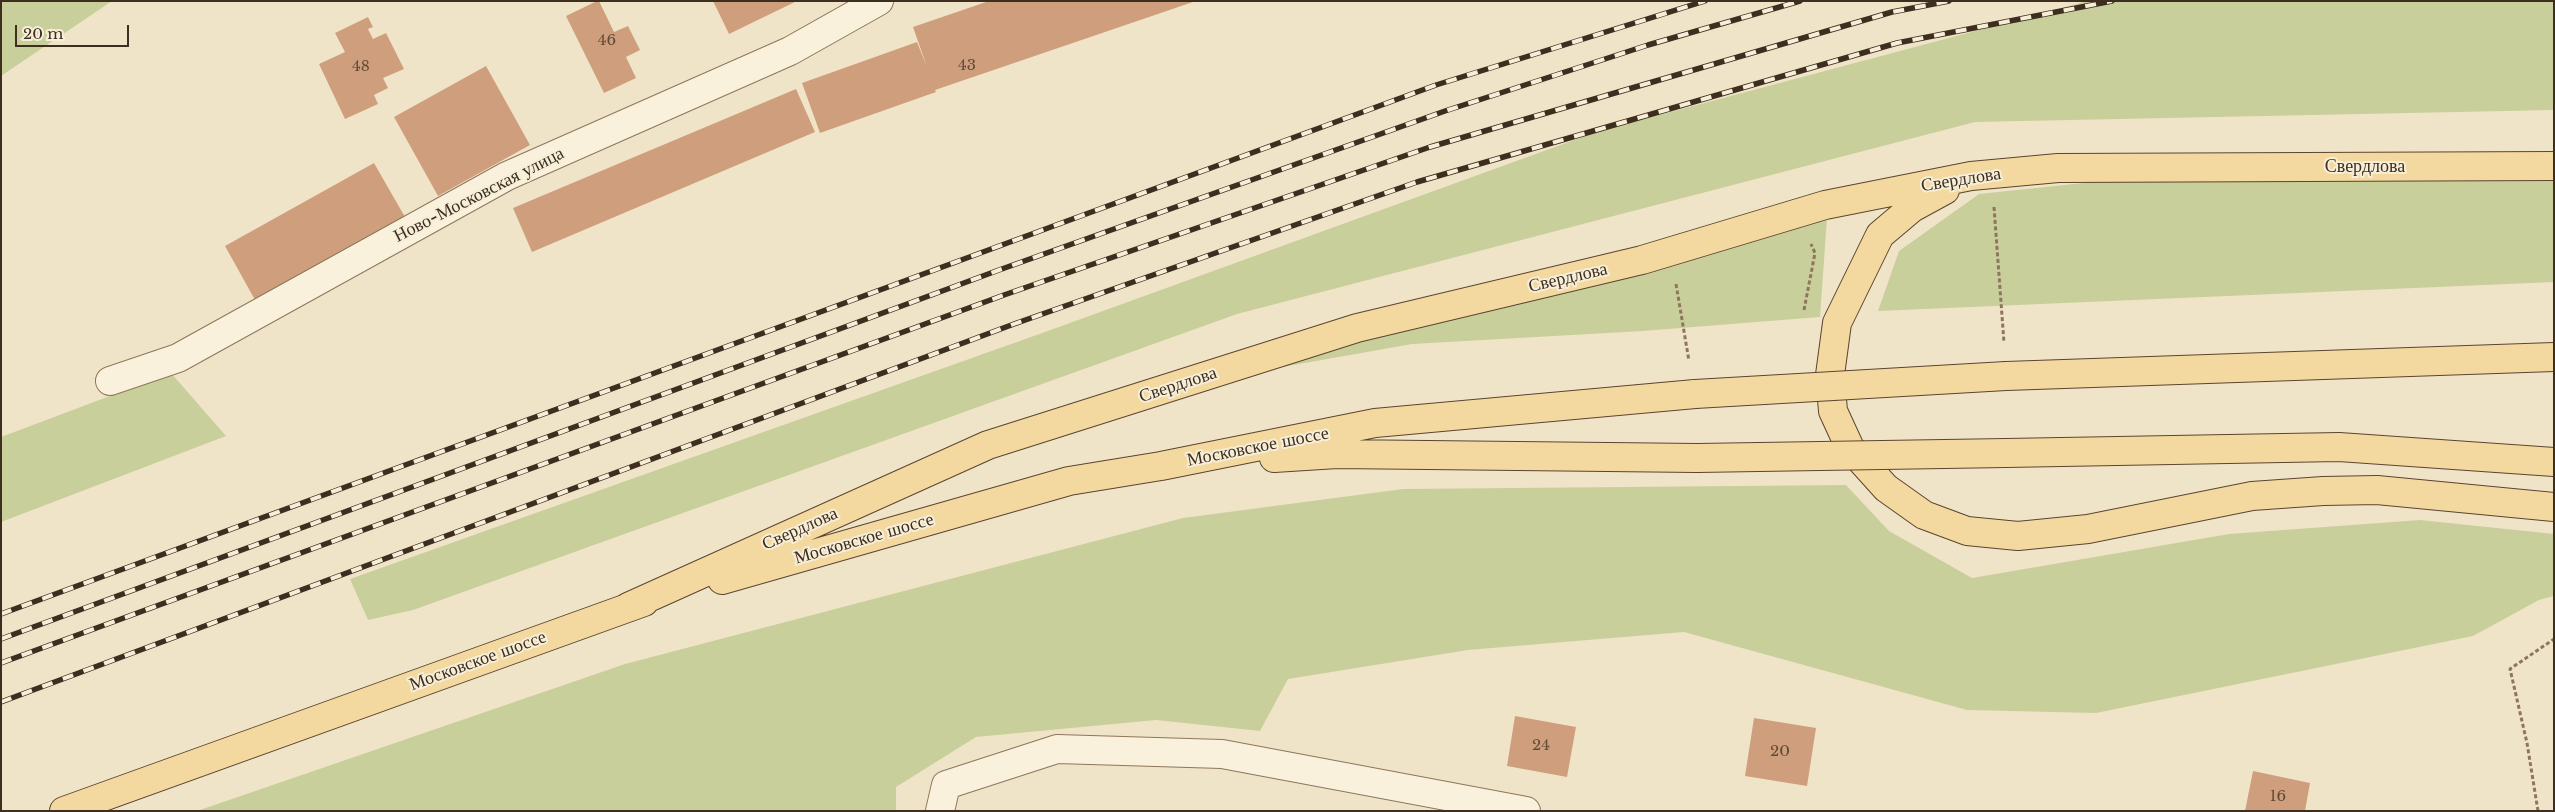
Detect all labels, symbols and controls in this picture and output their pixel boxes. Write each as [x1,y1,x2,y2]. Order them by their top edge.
scale bar [18,15,131,47]
text: 20 m [23,24,63,43]
house number: 46 [598,32,616,50]
house number: 43 [958,57,976,75]
house number: 48 [352,58,370,76]
street label: Ново-Московская улица [390,143,568,247]
street label: Свердлова [2325,156,2405,178]
street label: Свердлова [1920,163,2002,197]
street label: Свердлова [1526,258,1610,298]
street label: Свердлова [1136,362,1220,408]
street label: Московское шоссе [1185,423,1331,471]
street label: Свердлова [759,503,841,555]
street label: Московское шоссе [792,509,936,569]
street label: Московское шоссе [407,626,549,696]
house number: 24 [1532,737,1550,755]
house number: 20 [1770,743,1790,761]
house number: 16 [2270,788,2286,806]

